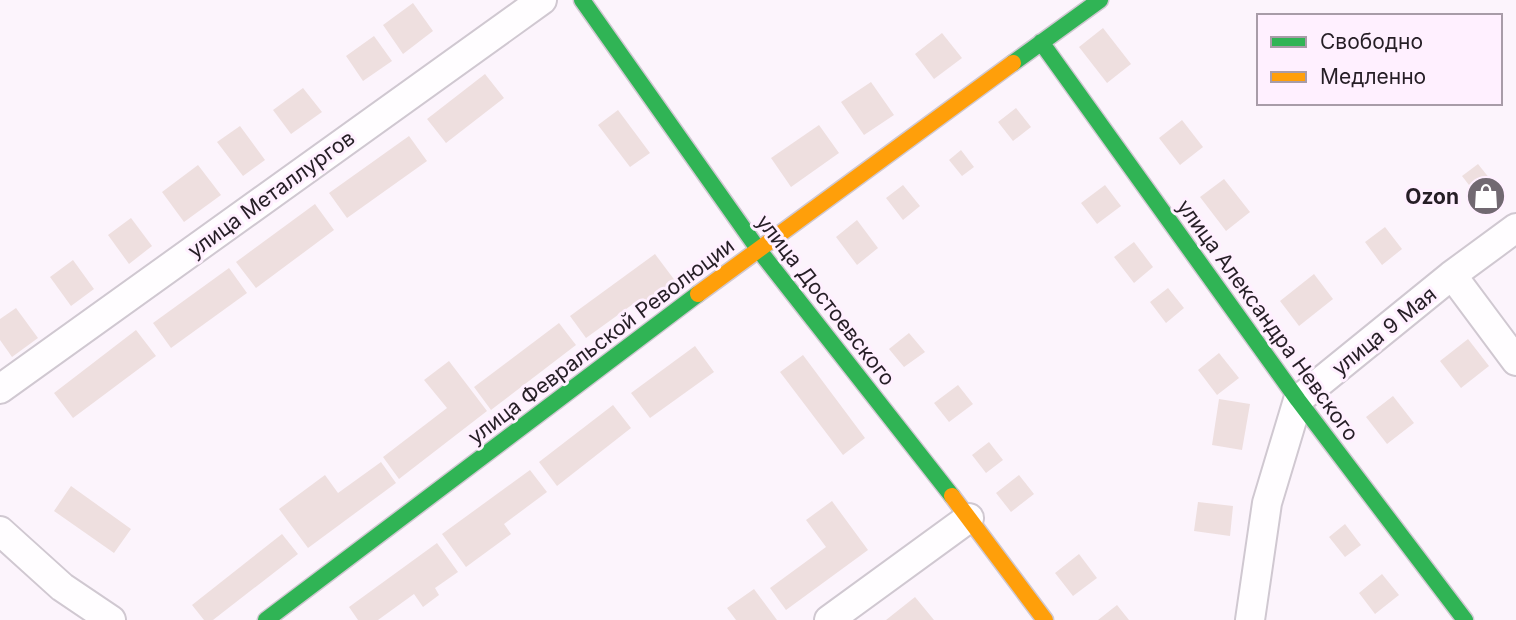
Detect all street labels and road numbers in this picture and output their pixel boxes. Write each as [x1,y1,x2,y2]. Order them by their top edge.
street label: улица Металлургов [183,125,359,263]
street label: улица Александра Невского [1172,194,1364,446]
street label: улица Достоевского [751,209,901,391]
street label: улица Февральской Революции [463,233,739,449]
street label: улица 9 Мая [1327,281,1441,381]

